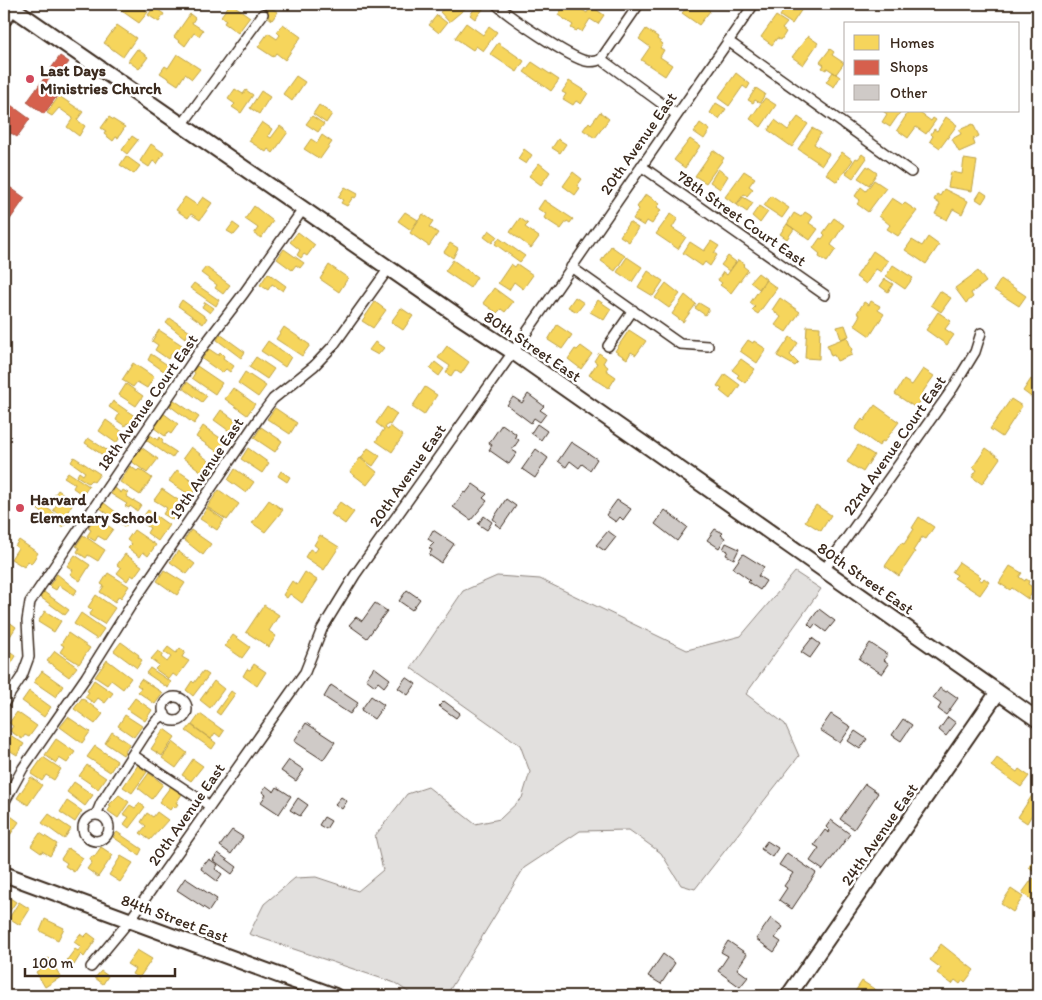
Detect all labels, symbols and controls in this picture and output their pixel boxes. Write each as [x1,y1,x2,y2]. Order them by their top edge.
legend [844,22,1020,112]
text: Homes [890,34,935,52]
text: Shops [890,58,929,76]
place label: Last Days Ministries Church [40,61,162,98]
marker: Last Days Ministries Church [24,73,36,85]
text: Other [890,84,927,102]
street label: 20th Avenue East [596,88,681,198]
street label: 78th Street Court East [673,167,810,270]
street label: 80th Street East [481,307,585,386]
street label: 18th Avenue Court East [93,331,202,474]
street label: 22nd Avenue Court East [839,372,950,519]
street label: 19th Avenue East [165,414,247,523]
street label: 20th Avenue East [365,420,450,530]
place label: Harvard Elementary School [30,490,158,528]
marker: Harvard Elementary School [14,502,26,514]
street label: 80th Street East [814,538,917,619]
street label: 20th Avenue East [144,759,229,869]
street label: 24th Avenue East [837,779,922,889]
street label: 84th Street East [119,890,231,947]
scale bar [25,945,175,977]
text: 100 m [32,954,74,972]

